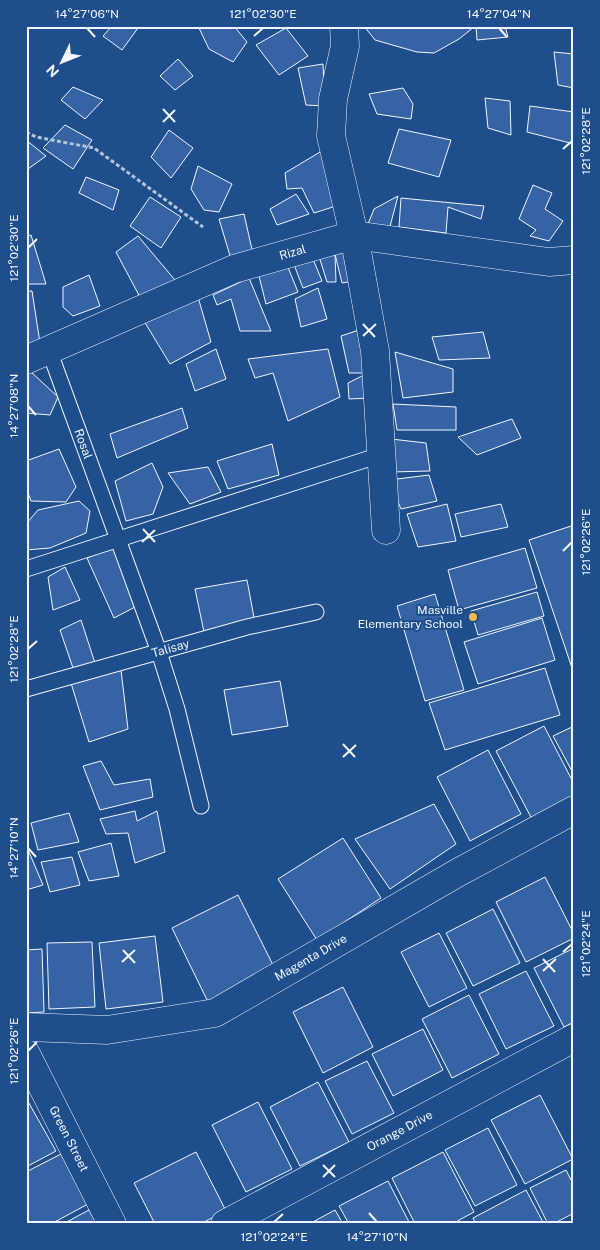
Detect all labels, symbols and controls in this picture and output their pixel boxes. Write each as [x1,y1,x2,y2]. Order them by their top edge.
text: 14°27'06"N [55,7,119,21]
text: 121°02'30"E [229,7,297,21]
text: 14°27'04"N [467,7,531,21]
north arrow [38,38,88,88]
text: N [43,61,62,80]
text: 121°02'28"E [579,107,593,175]
text: 121°02'30"E [7,214,21,282]
street label: Rizal [278,242,308,263]
text: 14°27'08"N [7,374,21,438]
street label: Rosal [71,427,95,461]
text: 121°02'26"E [579,508,593,576]
place label: Masville Elementary School [358,603,463,631]
marker: Masville Elementary School [467,611,479,623]
text: 121°02'28"E [7,615,21,683]
street label: Talisay [150,636,191,660]
text: 14°27'10"N [7,817,21,879]
text: 121°02'24"E [579,910,593,978]
street label: Magenta Drive [272,931,349,984]
text: 121°02'26"E [7,1017,21,1085]
street label: Green Street [46,1103,92,1174]
street label: Orange Drive [364,1108,435,1154]
text: 121°02'24"E [240,1230,308,1244]
text: 14°27'10"N [346,1230,408,1244]

